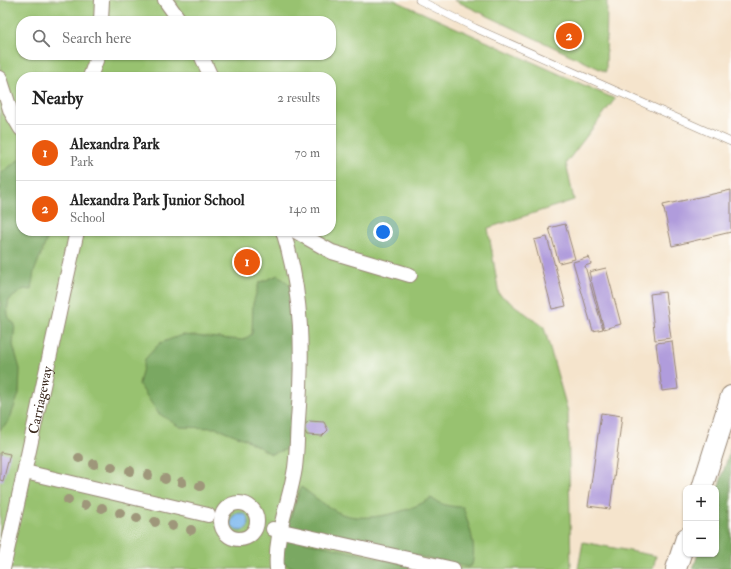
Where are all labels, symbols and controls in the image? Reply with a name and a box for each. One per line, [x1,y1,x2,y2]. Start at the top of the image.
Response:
search box [16,16,336,60]
pin: 2 [556,21,582,51]
icon: search [30,27,52,49]
text: Search here [62,29,131,48]
text: Nearby [32,88,83,109]
text: 2 results [277,90,320,106]
text: Alexandra Park [70,135,160,154]
text: 1 [43,145,47,161]
text: 70 m [295,145,320,161]
text: Park [70,154,94,170]
text: Alexandra Park Junior School [70,191,244,210]
text: 2 [42,201,48,217]
text: 140 m [289,201,320,217]
text: School [70,210,105,226]
your location [373,222,393,242]
pin: 1 [234,247,260,277]
street label: Carriageway [25,364,57,436]
map controls [683,485,719,557]
button: + [683,485,719,521]
button: − [683,521,719,557]

